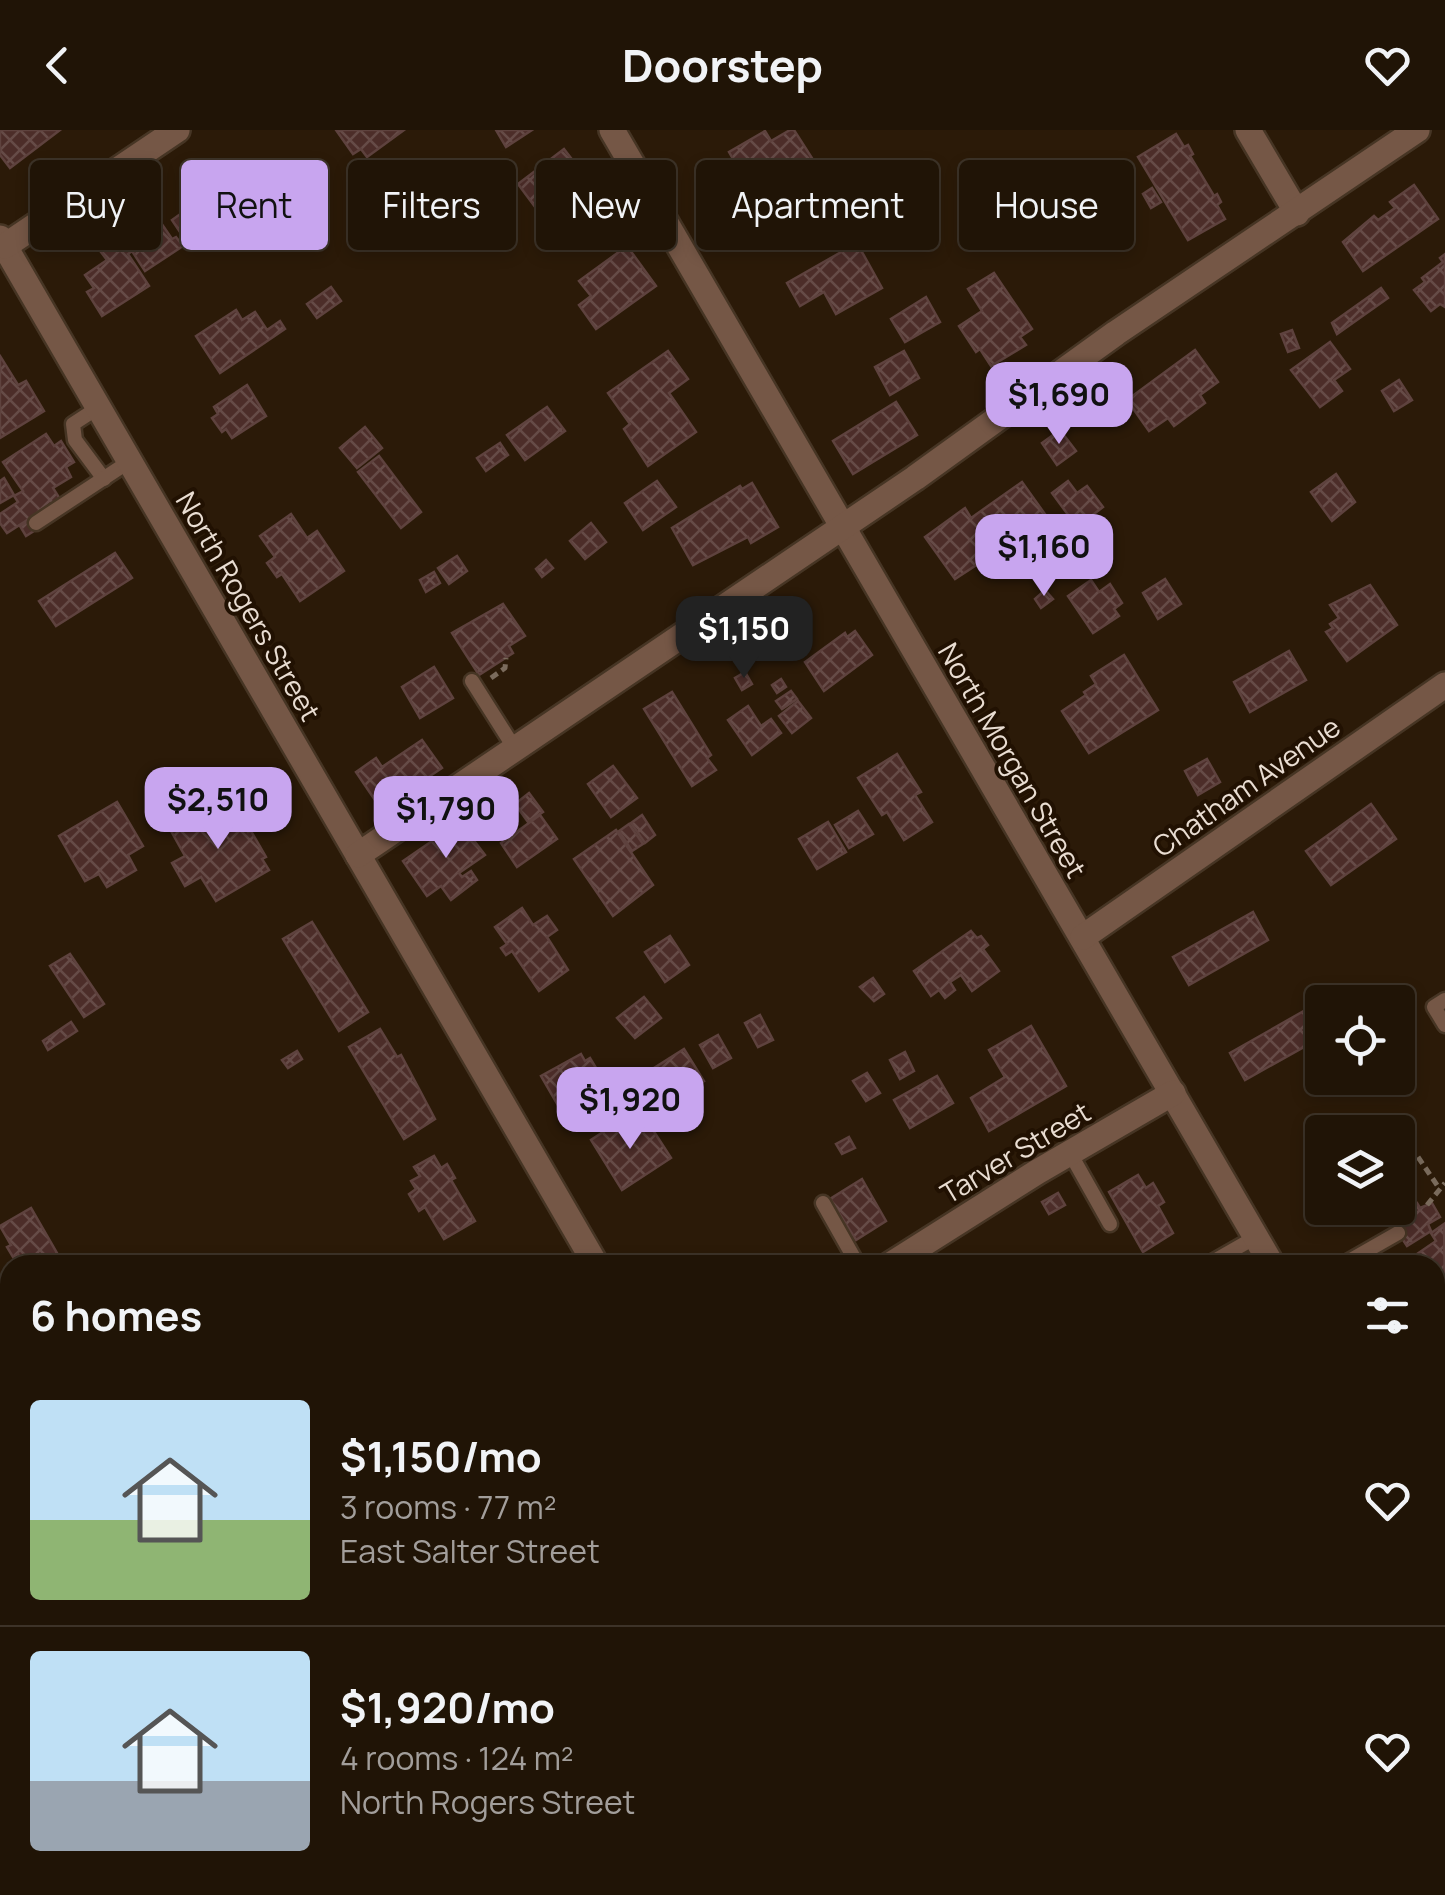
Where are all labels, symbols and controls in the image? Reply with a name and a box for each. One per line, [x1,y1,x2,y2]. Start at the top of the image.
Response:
text: Doorstep [622,34,823,96]
icon: back [30,38,85,93]
icon: heart [1360,38,1415,93]
chip: Buy [30,160,161,250]
chip: Rent [181,160,328,250]
chip: Filters [348,160,516,250]
chip: New [536,160,676,250]
chip: Apartment [696,160,939,250]
chip: House [959,160,1134,250]
pin: $1,690 [978,362,1140,447]
text: $1,690 [1008,372,1110,416]
street label: North Rogers Street [168,485,330,727]
pin: $1,160 [963,514,1125,599]
text: $1,160 [997,524,1091,568]
pin: $1,150 [663,596,825,681]
text: $1,150 [698,606,790,650]
street label: North Morgan Street [930,636,1096,884]
street label: Chatham Avenue [1145,707,1347,865]
pin: $2,510 [137,767,299,852]
pin: $1,790 [365,776,527,861]
text: $2,510 [167,777,269,821]
text: $1,790 [396,786,496,830]
map controls [1305,985,1415,1225]
button: locate [1305,985,1415,1095]
pin: $1,920 [549,1067,711,1152]
text: $1,920 [579,1077,681,1121]
street label: Tarver Street [933,1092,1097,1212]
button: layers [1305,1115,1415,1225]
text: 6 homes [30,1286,202,1344]
icon: filters [1360,1288,1415,1343]
text: $1,150/mo [340,1427,542,1485]
icon: home [110,1440,230,1560]
icon: heart [1360,1473,1415,1528]
text: 3 rooms · 77 m² [340,1485,556,1529]
text: East Salter Street [340,1529,600,1573]
text: $1,920/mo [340,1678,555,1736]
icon: home [110,1691,230,1811]
icon: heart [1360,1724,1415,1779]
text: 4 rooms · 124 m² [340,1736,574,1780]
text: North Rogers Street [340,1780,635,1824]

